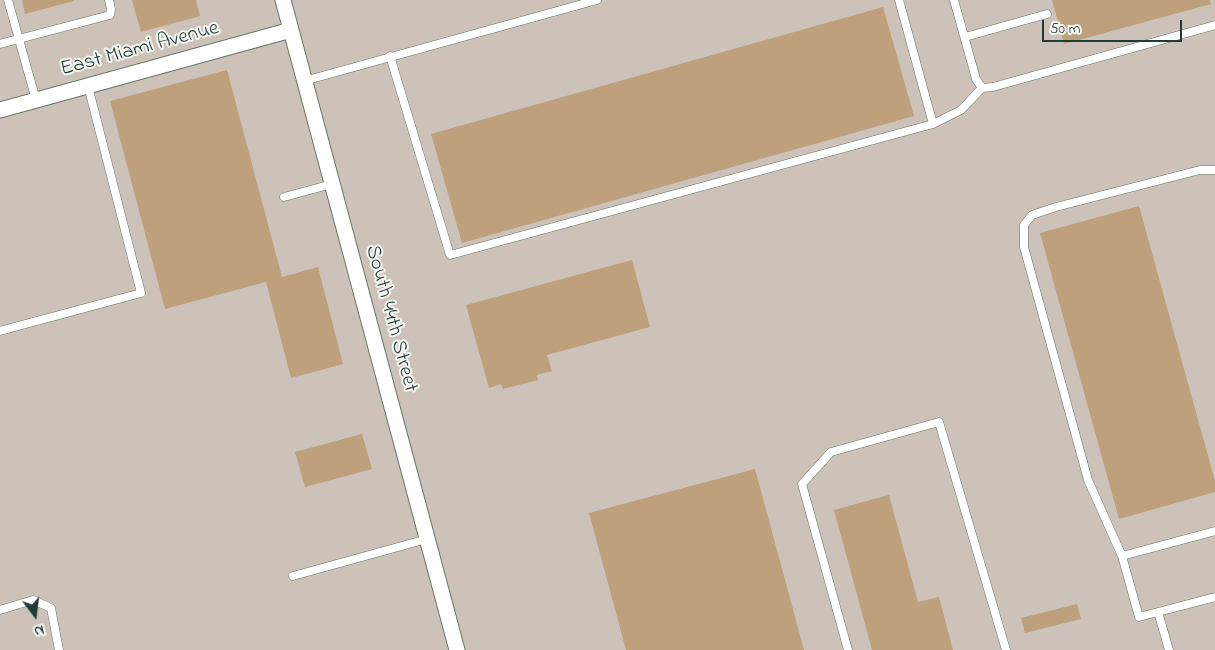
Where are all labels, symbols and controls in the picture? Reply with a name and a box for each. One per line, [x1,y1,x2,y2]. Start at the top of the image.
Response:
scale bar [1045,10,1185,42]
street label: East Miami Avenue [58,17,222,83]
text: 50 m [1050,18,1080,40]
street label: South 44th Street [358,243,422,395]
north arrow [10,590,60,640]
text: N [32,619,46,641]

